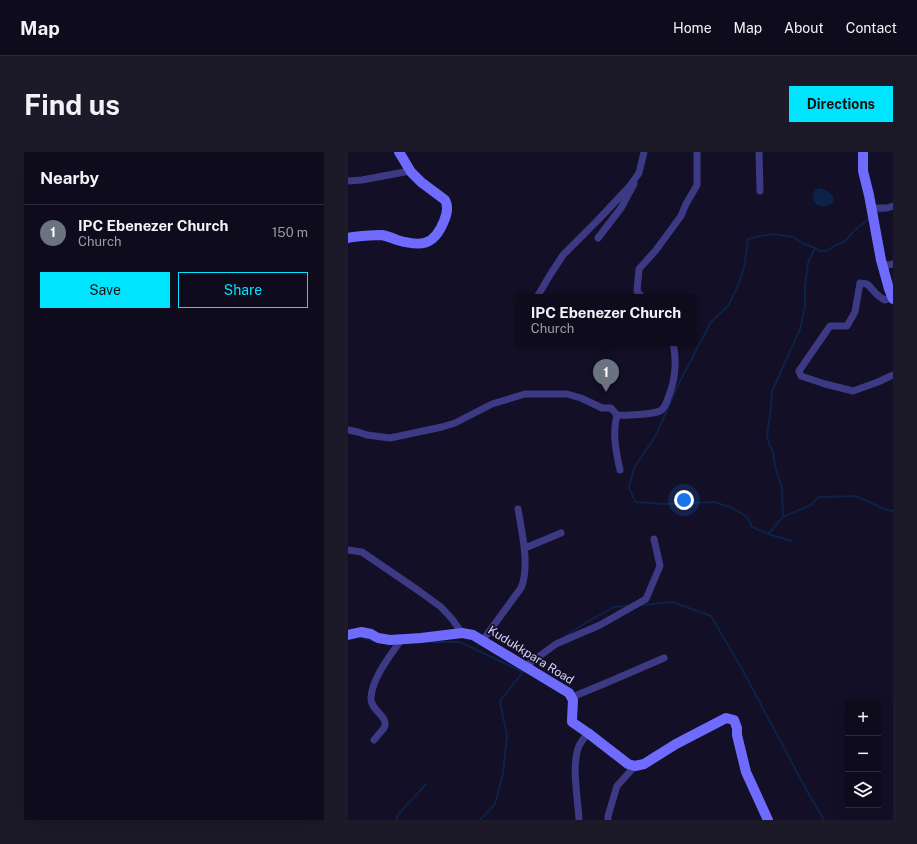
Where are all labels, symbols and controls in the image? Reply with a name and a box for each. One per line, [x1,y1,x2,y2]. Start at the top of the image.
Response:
text: Map [20,17,60,39]
text: Home [673,20,712,36]
text: Map [734,20,762,36]
text: About [784,20,824,36]
text: Contact [846,20,897,36]
button: Directions [789,86,893,122]
text: Find us [24,88,120,121]
text: Nearby [40,168,99,188]
text: IPC Ebenezer Church [78,217,229,234]
text: 1 [50,225,56,240]
text: 150 m [272,225,308,240]
text: Church [78,234,122,249]
button: Save [40,272,170,308]
button: Share [178,272,308,308]
popup [516,294,696,346]
text: IPC Ebenezer Church [531,304,681,321]
text: Church [531,321,574,336]
pin: 1 [593,359,619,392]
your location [674,490,694,510]
street label: Kudukkpara Road [485,623,577,687]
map controls [845,700,881,808]
button: + [845,700,881,736]
button: − [845,736,881,772]
button: layers [845,772,881,808]

